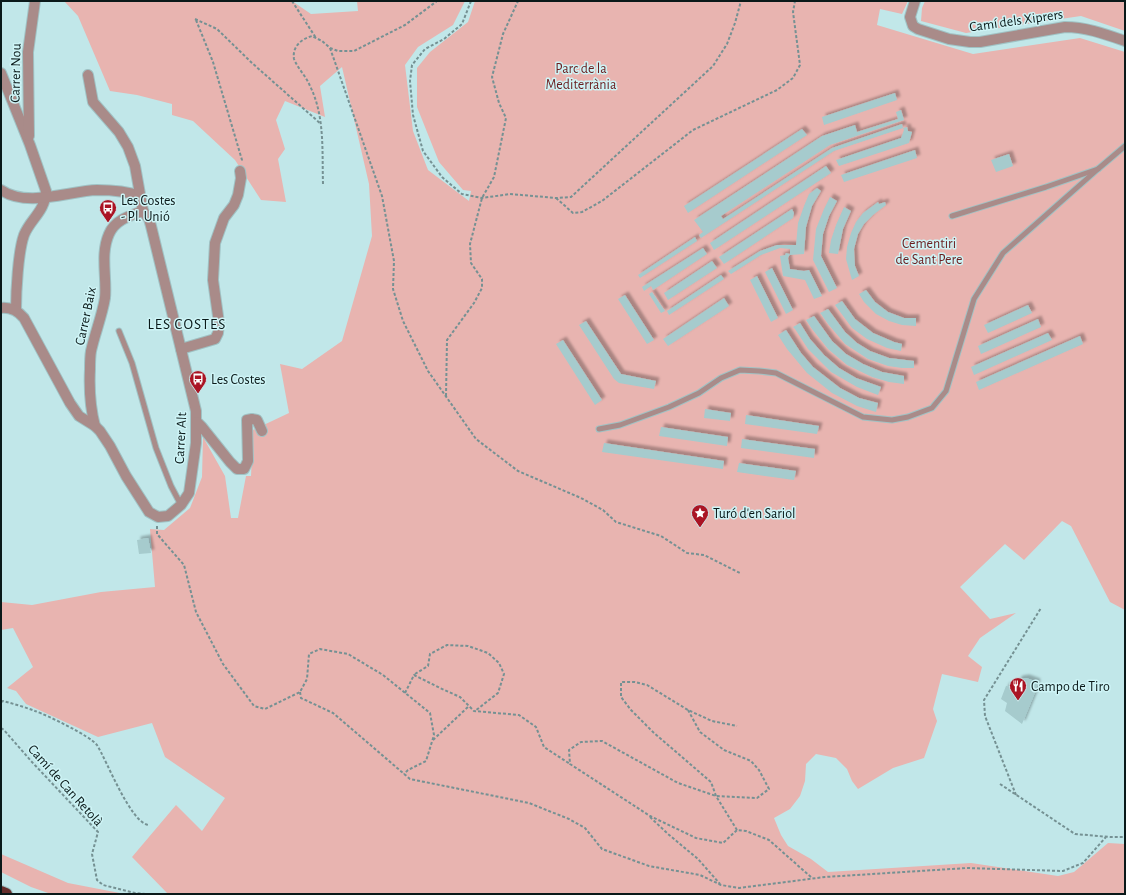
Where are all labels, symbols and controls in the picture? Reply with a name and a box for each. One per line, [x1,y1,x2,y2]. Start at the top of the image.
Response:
street label: Camí dels Xiprers [968,7,1064,34]
street label: Carrer Nou [8,43,24,103]
park label: Parc de la Mediterrània [546,62,617,92]
place label: Les Costes - Pl. Unió [121,194,176,224]
bus stop icon: Les Costes - Pl. Unió [98,198,118,223]
park label: Cementiri de Sant Pere [896,237,962,267]
street label: Carrer Baix [73,286,99,347]
district label: LES COSTES [148,317,226,332]
bus stop icon: Les Costes [188,369,208,394]
place label: Les Costes [211,373,266,387]
street label: Carrer Alt [173,411,189,464]
place icon: Turó d'en Sariol [690,503,710,528]
place label: Turó d'en Sariol [713,507,795,521]
restaurant icon: Campo de Tiro [1008,676,1028,701]
place label: Campo de Tiro [1031,680,1110,694]
street label: Camí de Can Retolà [25,742,106,830]

